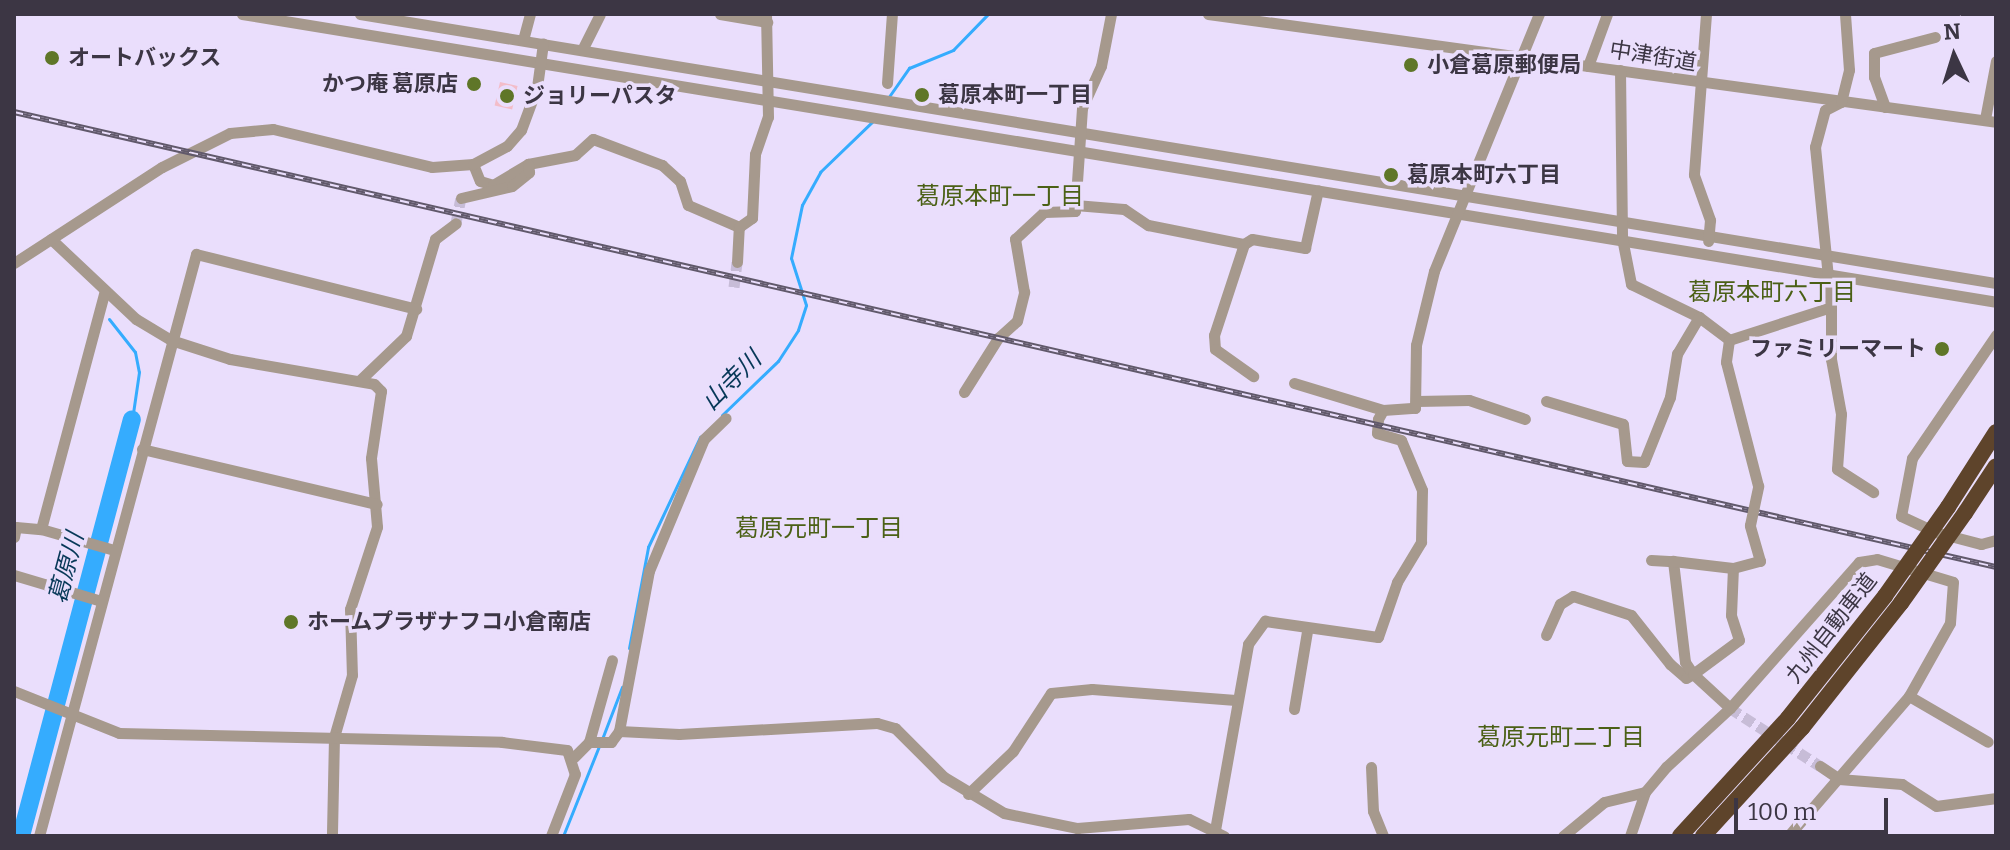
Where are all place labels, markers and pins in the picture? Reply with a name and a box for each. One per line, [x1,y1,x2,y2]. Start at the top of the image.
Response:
place label: オートバックス [68,45,222,71]
marker: オートバックス [43,49,61,67]
place label: 小倉葛原郵便局 [1427,52,1581,78]
marker: 小倉葛原郵便局 [1402,56,1420,74]
place label: かつ庵 葛原店 [322,71,458,97]
marker: かつ庵 葛原店 [465,75,483,93]
place label: 葛原本町一丁目 [938,82,1092,108]
place label: ジョリーパスタ [523,83,677,109]
marker: 葛原本町一丁目 [913,86,931,104]
marker: ジョリーパスタ [498,87,516,105]
place label: 葛原本町六丁目 [1407,162,1561,188]
marker: 葛原本町六丁目 [1382,166,1400,184]
place label: ファミリーマート [1750,336,1926,362]
marker: ファミリーマート [1933,340,1951,358]
place label: ホームプラザナフコ小倉南店 [307,609,593,635]
marker: ホームプラザナフコ小倉南店 [282,613,300,631]

